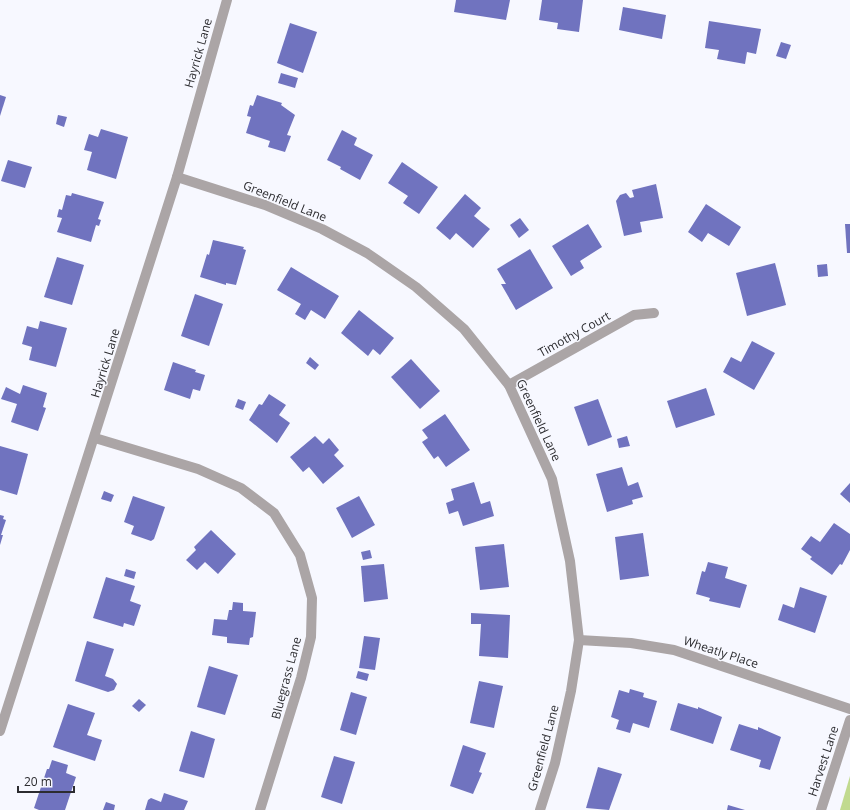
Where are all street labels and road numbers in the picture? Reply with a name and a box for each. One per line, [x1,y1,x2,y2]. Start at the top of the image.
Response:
street label: Hayrick Lane [180,16,216,90]
street label: Greenfield Lane [241,176,330,226]
street label: Timothy Court [535,307,613,361]
street label: Hayrick Lane [86,326,124,400]
street label: Greenfield Lane [513,376,566,464]
street label: Wheatly Place [681,632,761,672]
street label: Bluegrass Lane [267,635,305,721]
street label: Greenfield Lane [523,703,563,793]
street label: Harvest Lane [804,723,842,798]

